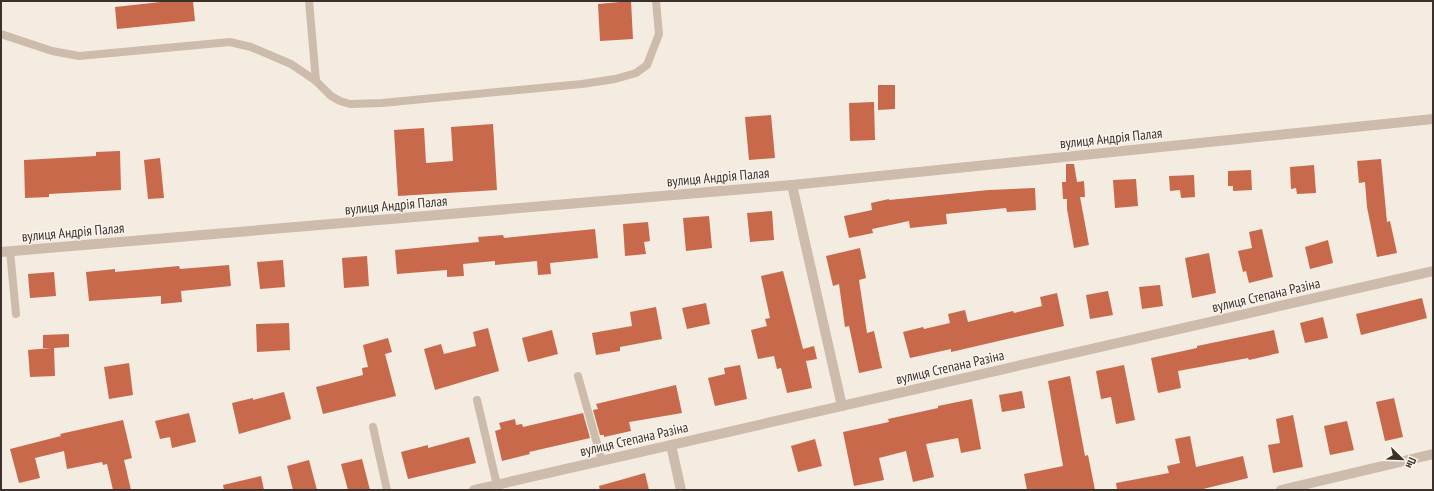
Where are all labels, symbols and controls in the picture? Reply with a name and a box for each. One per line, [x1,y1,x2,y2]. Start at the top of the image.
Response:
street label: вулиця Андрія Палая [1059,124,1163,152]
street label: вулиця Андрія Палая [666,164,770,190]
street label: вулиця Андрія Палая [344,192,448,218]
street label: вулиця Андрія Палая [21,219,125,245]
street label: вулиця Степана Разіна [1210,274,1322,316]
street label: вулиця Степана Разіна [894,346,1006,388]
street label: вулиця Степана Разіна [578,418,690,460]
north arrow [1382,439,1422,479]
text: Пн [1403,455,1420,471]

